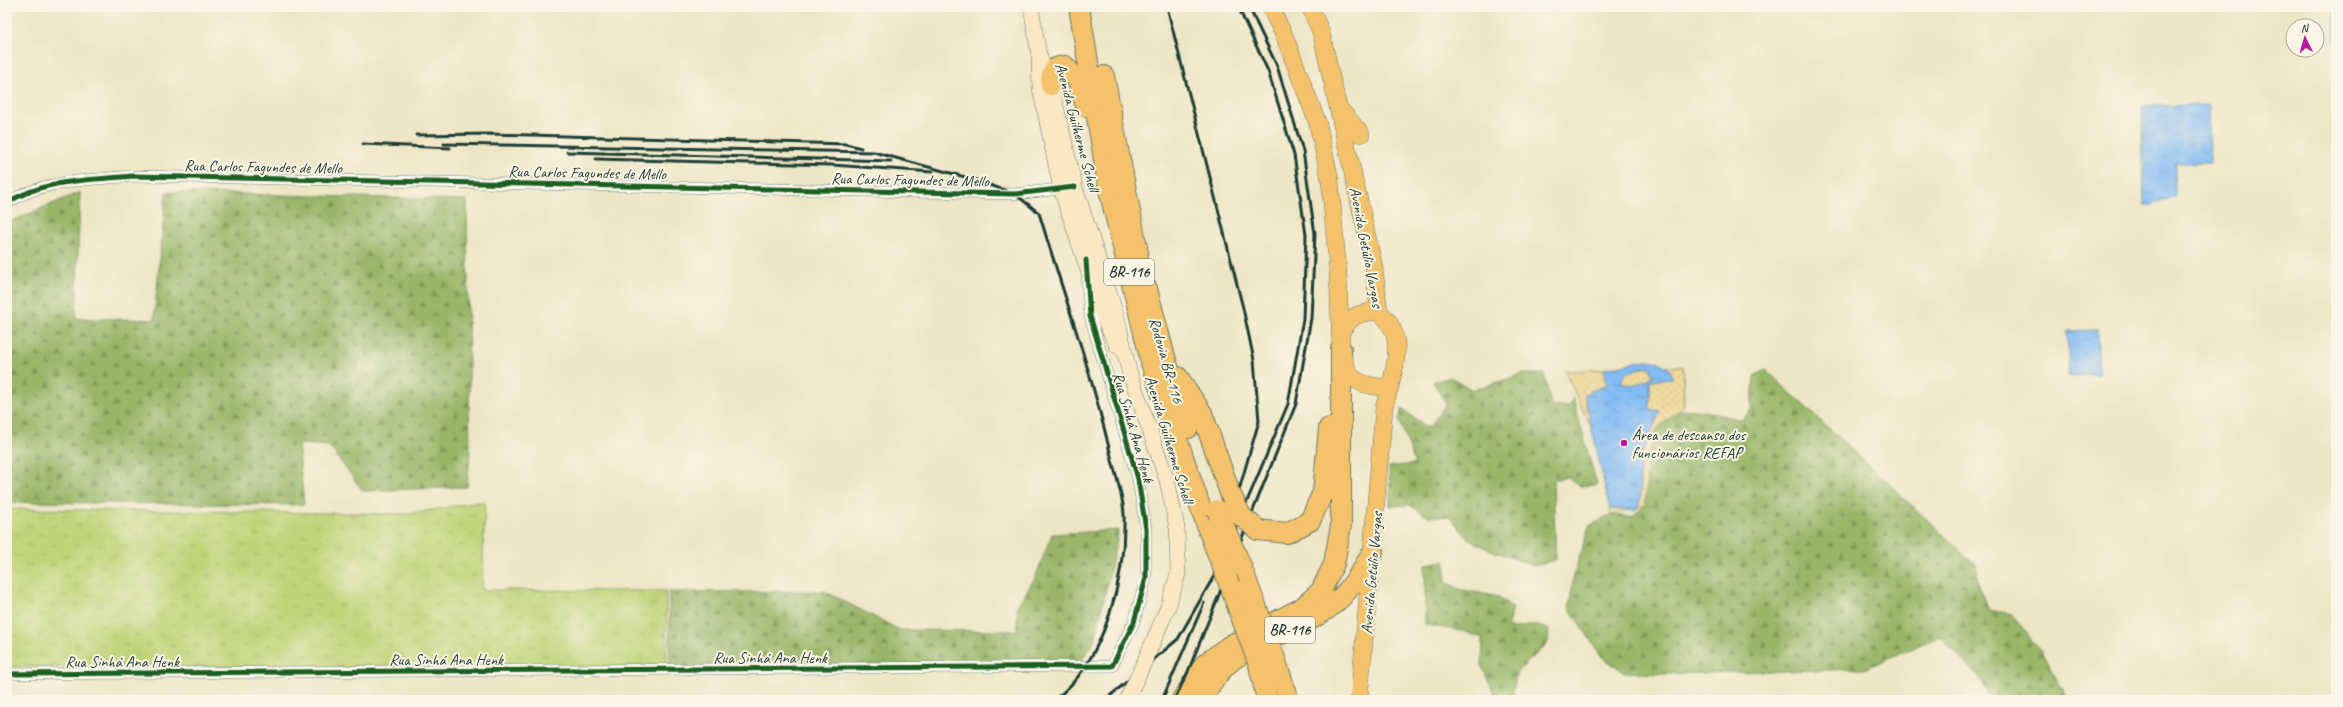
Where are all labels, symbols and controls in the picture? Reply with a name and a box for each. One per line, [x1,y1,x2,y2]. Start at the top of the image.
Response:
north arrow [2285,18,2325,58]
text: N [2300,21,2310,35]
street label: Avenida Guilherme Schell [1050,61,1105,197]
street label: Rua Carlos Fagundes de Mello [184,156,343,178]
street label: Rua Carlos Fagundes de Mello [508,162,667,184]
street label: Rua Carlos Fagundes de Mello [831,169,990,191]
street label: Avenida Getúlio Vargas [1345,185,1388,311]
road number: BR-116 [1104,259,1154,285]
street label: Rodovia BR-116 [1144,315,1188,406]
street label: Rua Sinhá Ana Henk [1108,370,1159,486]
street label: Avenida Guilherme Schell [1140,373,1199,509]
place label: Área de descanso dos funcionários REFAP [1632,425,1747,463]
marker: Área de descanso dos funcionários REFAP [1619,438,1629,448]
street label: Avenida Getúlio Vargas [1357,510,1387,635]
road number: BR-116 [1265,617,1315,643]
street label: Rua Sinhá Ana Henk [713,648,828,668]
street label: Rua Sinhá Ana Henk [389,650,504,670]
street label: Rua Sinhá Ana Henk [65,652,180,672]

